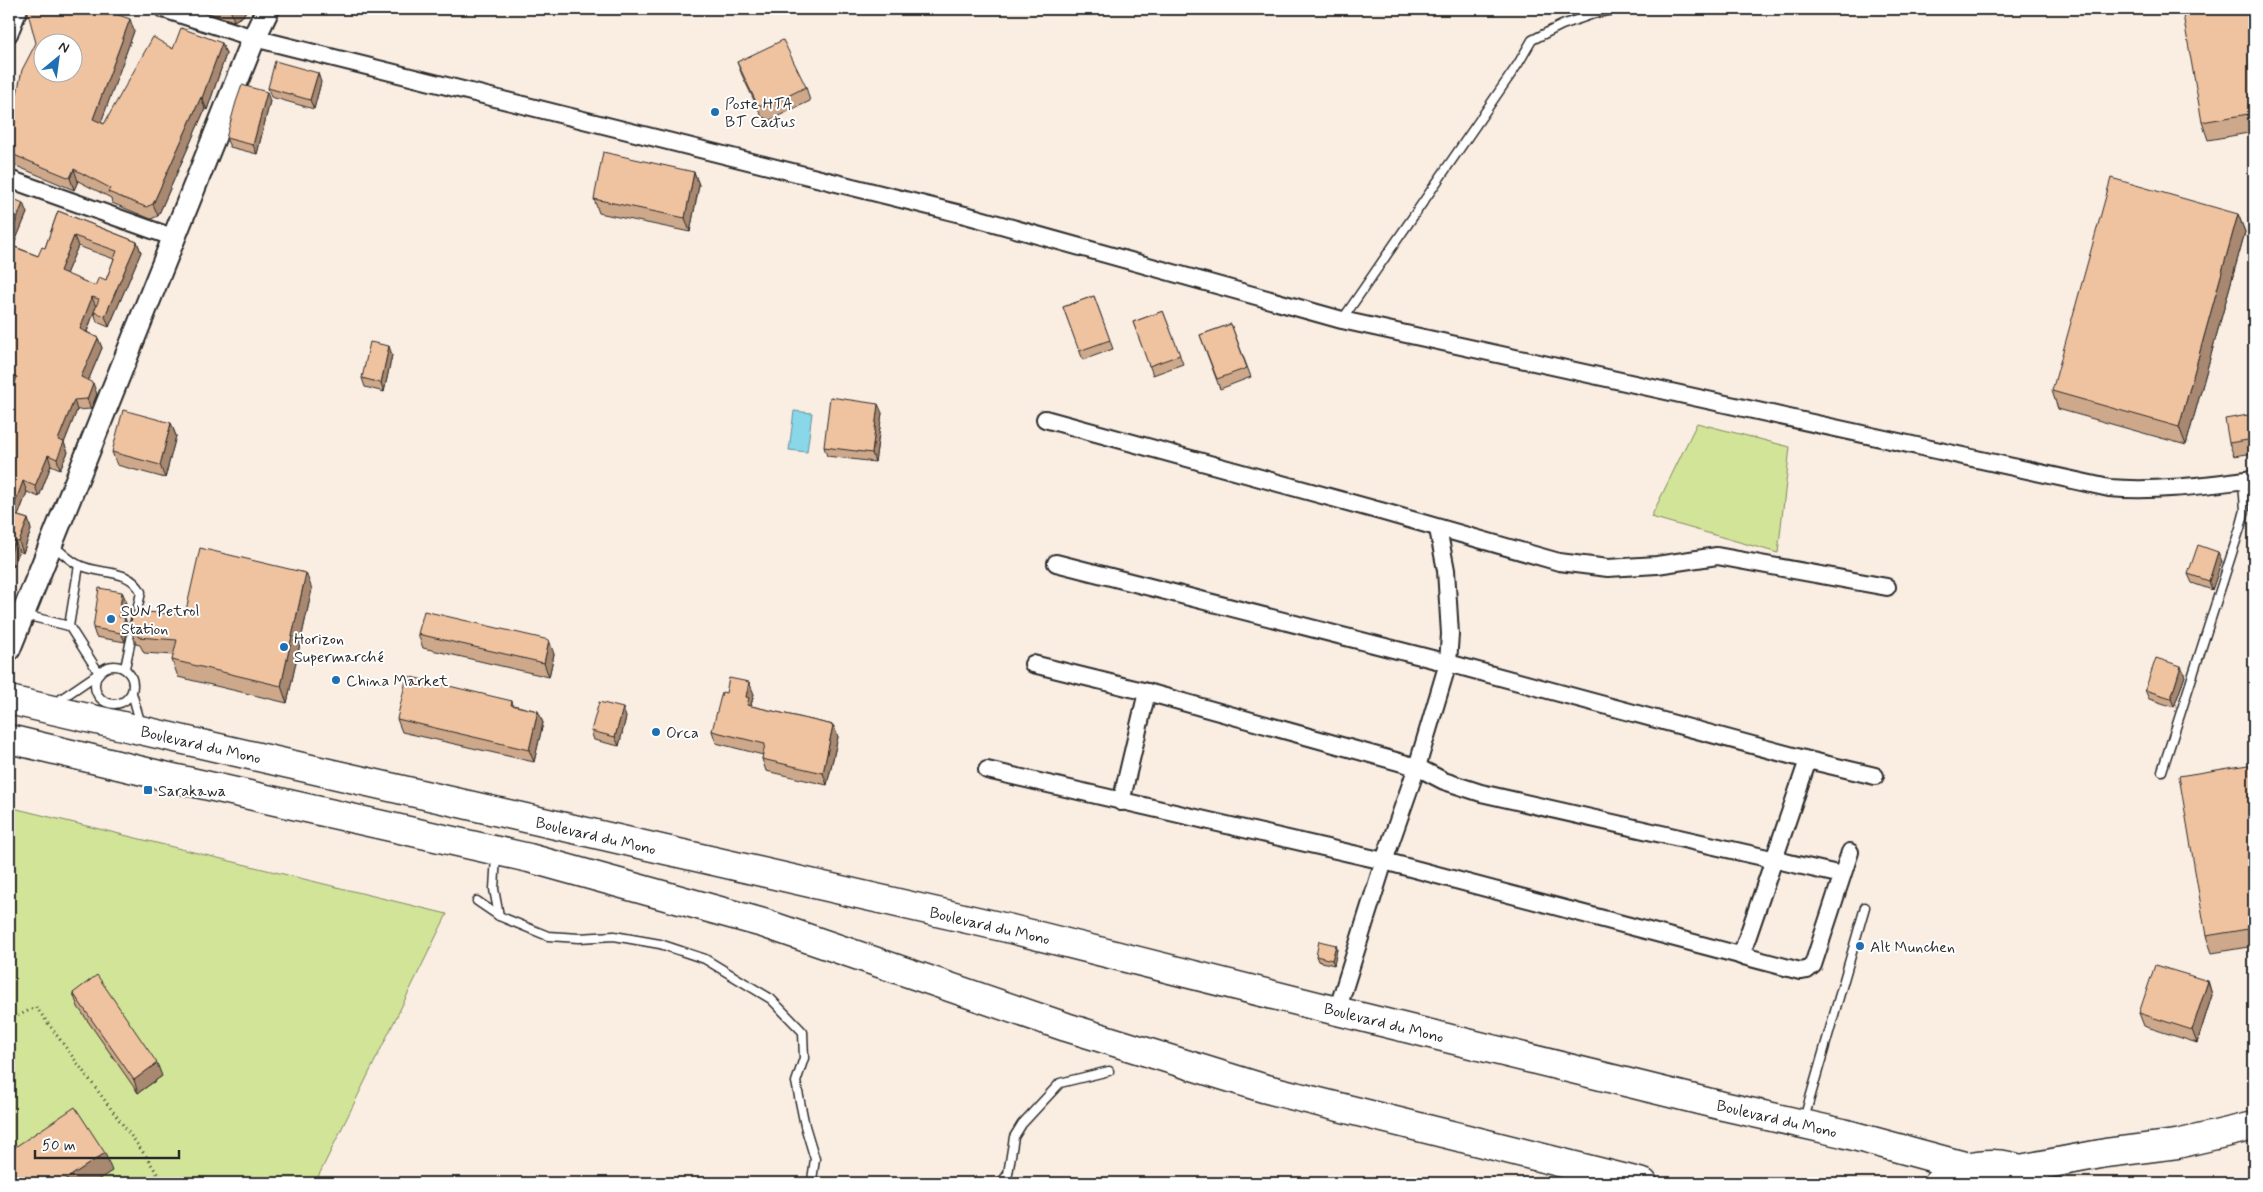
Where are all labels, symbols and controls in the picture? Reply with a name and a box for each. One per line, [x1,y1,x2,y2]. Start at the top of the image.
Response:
north arrow [32,32,82,82]
text: N [55,37,72,58]
place label: Poste HTA BT Cactus [725,94,795,133]
marker: Poste HTA BT Cactus [709,106,721,118]
place label: SUN Petrol Station [121,601,199,640]
marker: SUN Petrol Station [105,613,117,625]
place label: Horizon Supermarché [294,629,384,668]
marker: Horizon Supermarché [278,641,290,653]
place label: China Market [346,671,449,692]
marker: China Market [330,674,342,686]
street label: Boulevard du Mono [138,721,263,770]
place label: Orca [666,723,699,744]
marker: Orca [650,726,662,738]
place label: Sarakawa [158,781,226,802]
marker: Sarakawa [142,784,154,796]
street label: Boulevard du Mono [533,812,658,861]
street label: Boulevard du Mono [927,902,1052,951]
place label: Alt Munchen [1870,937,1955,958]
marker: Alt Munchen [1854,940,1866,952]
street label: Boulevard du Mono [1321,998,1446,1049]
street label: Boulevard du Mono [1714,1095,1839,1144]
scale bar [35,1127,179,1159]
text: 50 m [42,1136,76,1156]

